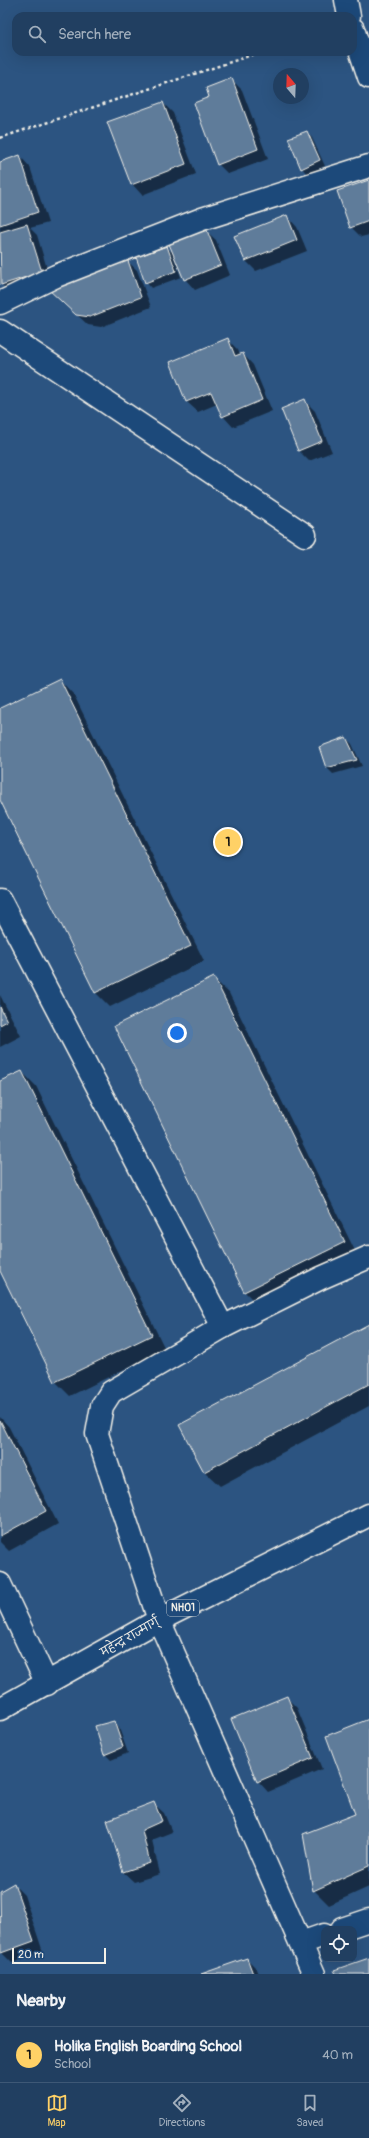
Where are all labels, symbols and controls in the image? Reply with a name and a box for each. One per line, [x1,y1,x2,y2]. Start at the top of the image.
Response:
search box [12,12,357,56]
icon: search [26,23,48,45]
text: Search here [58,25,131,44]
north arrow [273,68,309,104]
pin: 1 [215,827,241,857]
your location [167,1023,187,1043]
road number: NH01 [167,1600,199,1616]
street label: महेन्द्र राज्मार्ग् [95,1610,164,1661]
map controls [321,1926,357,1962]
button: locate [321,1926,357,1962]
scale bar [12,1946,106,1965]
text: 20 m [18,1948,44,1961]
text: Nearby [16,1990,65,2011]
text: Holika English Boarding School [54,2037,242,2056]
text: 1 [26,2047,32,2063]
text: 40 m [322,2047,353,2063]
text: School [54,2056,91,2072]
tab: Map [46,2092,68,2129]
tab: Directions [159,2092,205,2129]
tab: Saved [296,2092,323,2129]

